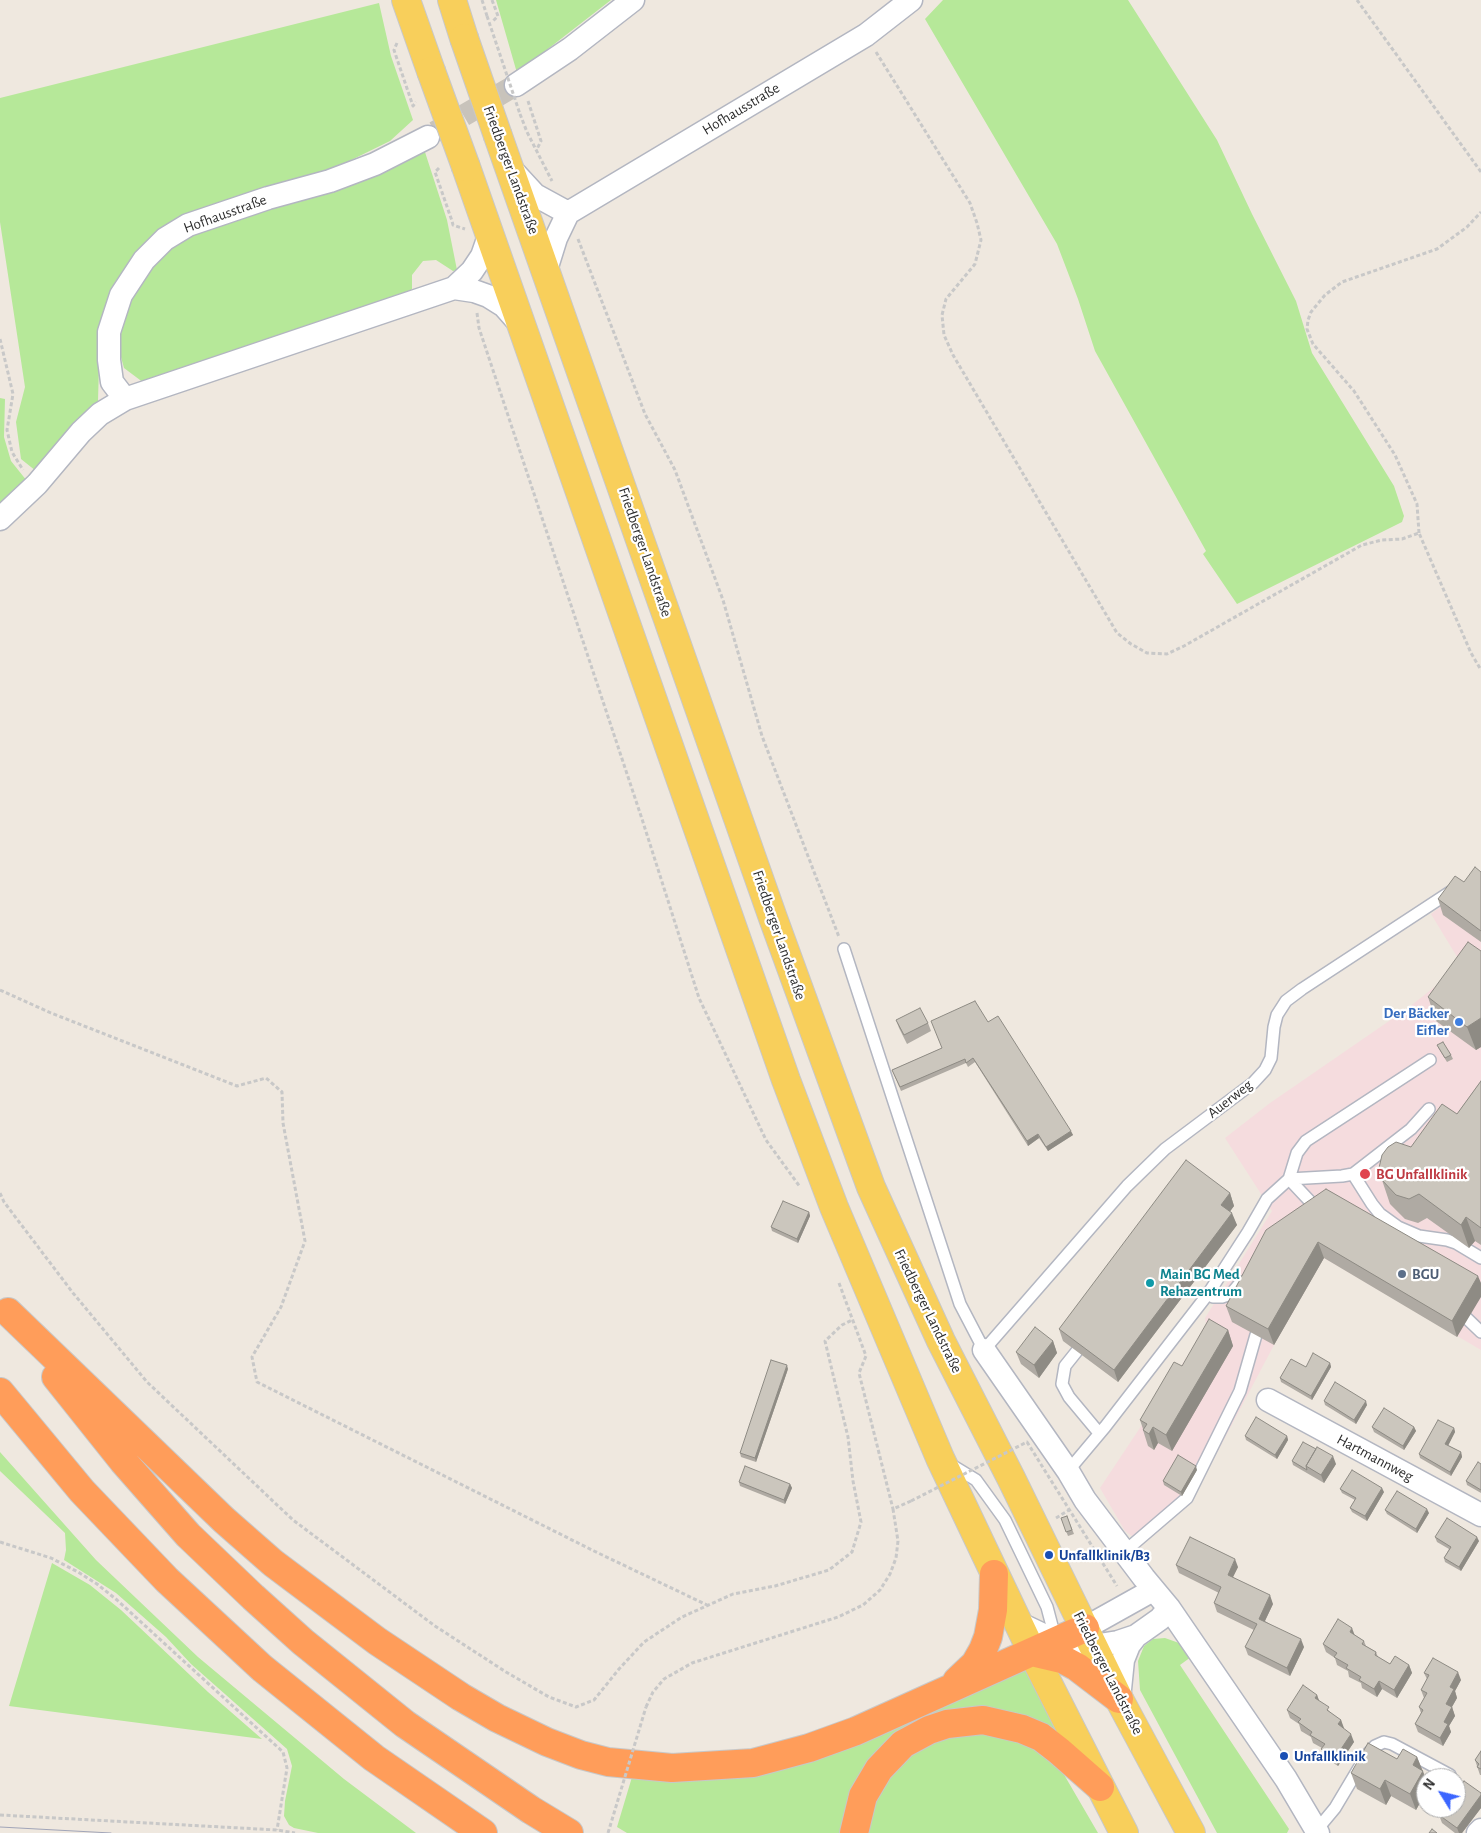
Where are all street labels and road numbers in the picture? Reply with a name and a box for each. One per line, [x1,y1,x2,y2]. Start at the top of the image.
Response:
street label: Hofhausstraße [699,79,783,139]
street label: Friedberger Landstraße [479,103,543,237]
street label: Hofhausstraße [181,191,269,237]
street label: Friedberger Landstraße [614,485,676,619]
street label: Friedberger Landstraße [748,868,810,1002]
street label: Auerweg [1204,1076,1256,1122]
street label: Friedberger Landstraße [890,1246,966,1376]
street label: Hartmannweg [1334,1430,1416,1486]
street label: Friedberger Landstraße [1069,1608,1147,1738]

